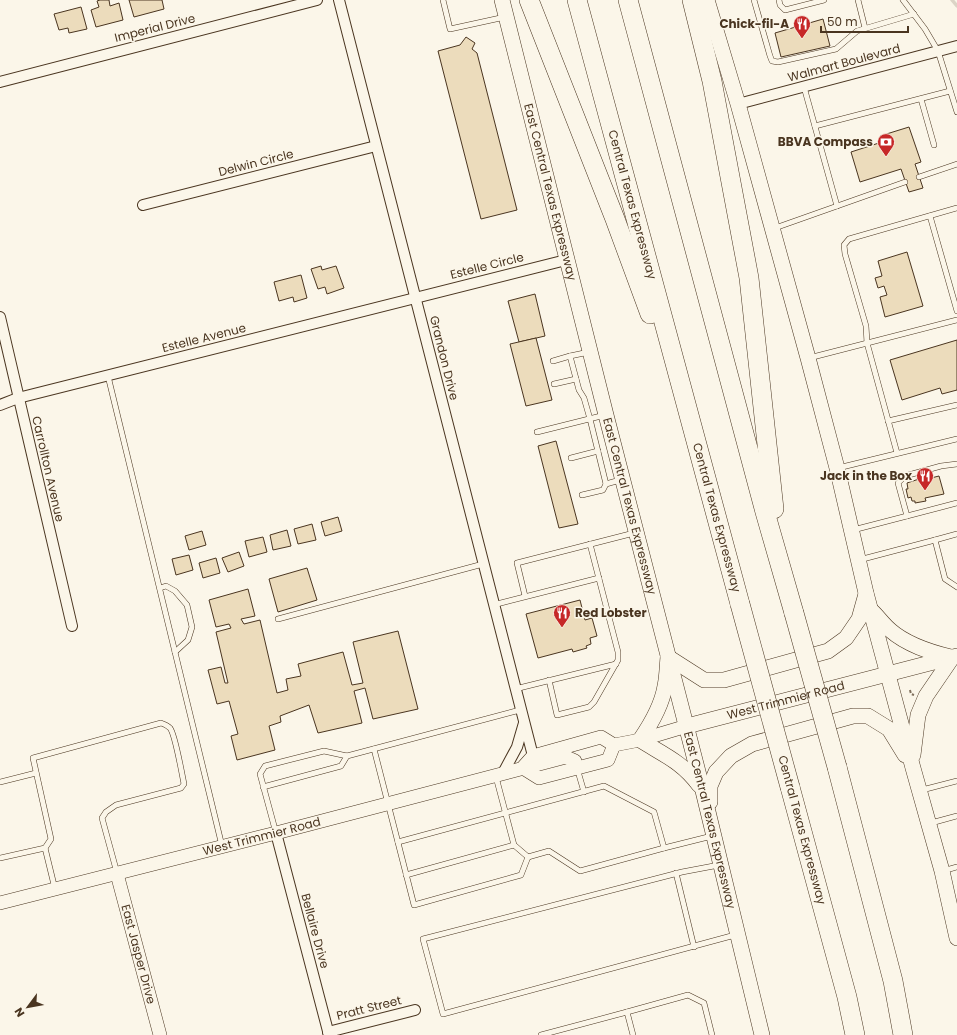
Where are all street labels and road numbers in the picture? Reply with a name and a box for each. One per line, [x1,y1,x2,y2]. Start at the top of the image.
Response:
street label: Imperial Drive [113,9,197,46]
street label: Walmart Boulevard [786,39,902,86]
street label: East Central Texas Expressway [520,101,581,283]
street label: Central Texas Expressway [604,128,661,281]
street label: Delwin Circle [217,145,295,180]
street label: Estelle Circle [448,248,525,283]
street label: Grandon Drive [426,314,463,402]
street label: Estelle Avenue [160,319,248,356]
street label: Carrollton Avenue [28,414,69,523]
street label: East Central Texas Expressway [599,416,661,597]
street label: Central Texas Expressway [689,441,745,594]
street label: West Trimmier Road [725,676,846,723]
street label: East Central Texas Expressway [680,729,740,911]
street label: Central Texas Expressway [774,753,831,907]
street label: West Trimmier Road [201,813,322,859]
street label: Bellaire Drive [297,891,334,970]
street label: East Jasper Drive [117,902,160,1006]
street label: Pratt Street [334,991,403,1024]

